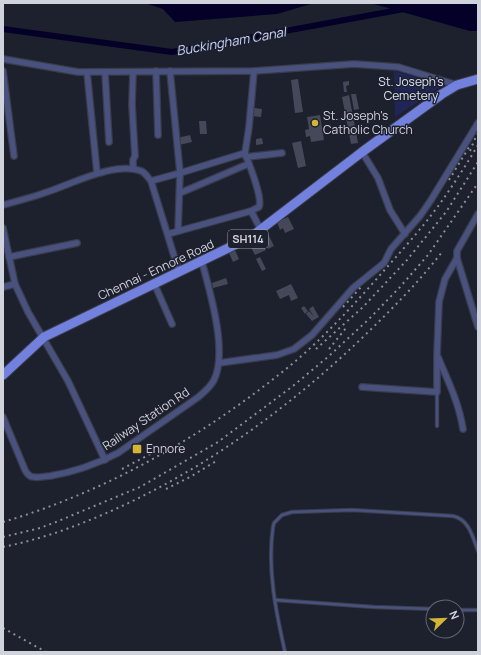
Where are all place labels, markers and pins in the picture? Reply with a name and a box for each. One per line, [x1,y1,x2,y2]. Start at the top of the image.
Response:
place label: St. Joseph's Catholic Church [323,107,413,138]
marker: St. Joseph's Catholic Church [310,118,320,128]
place label: Ennore [146,440,185,457]
marker: Ennore [131,443,143,455]

